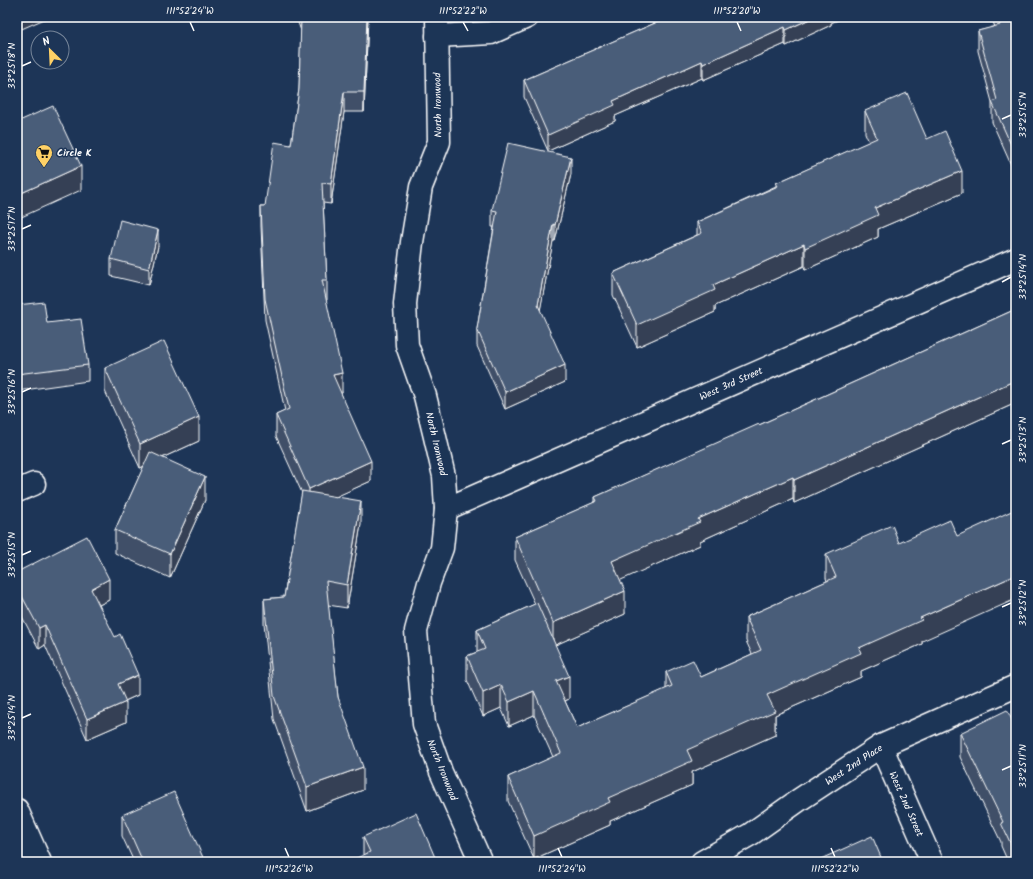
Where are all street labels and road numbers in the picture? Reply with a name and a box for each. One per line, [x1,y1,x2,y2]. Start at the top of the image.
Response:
street label: North Ironwood [429,71,447,138]
street label: West 3rd Street [697,363,765,405]
street label: North Ironwood [421,411,451,478]
street label: North Ironwood [422,737,462,804]
street label: West 2nd Place [822,740,887,790]
street label: West 2nd Street [884,769,928,839]

